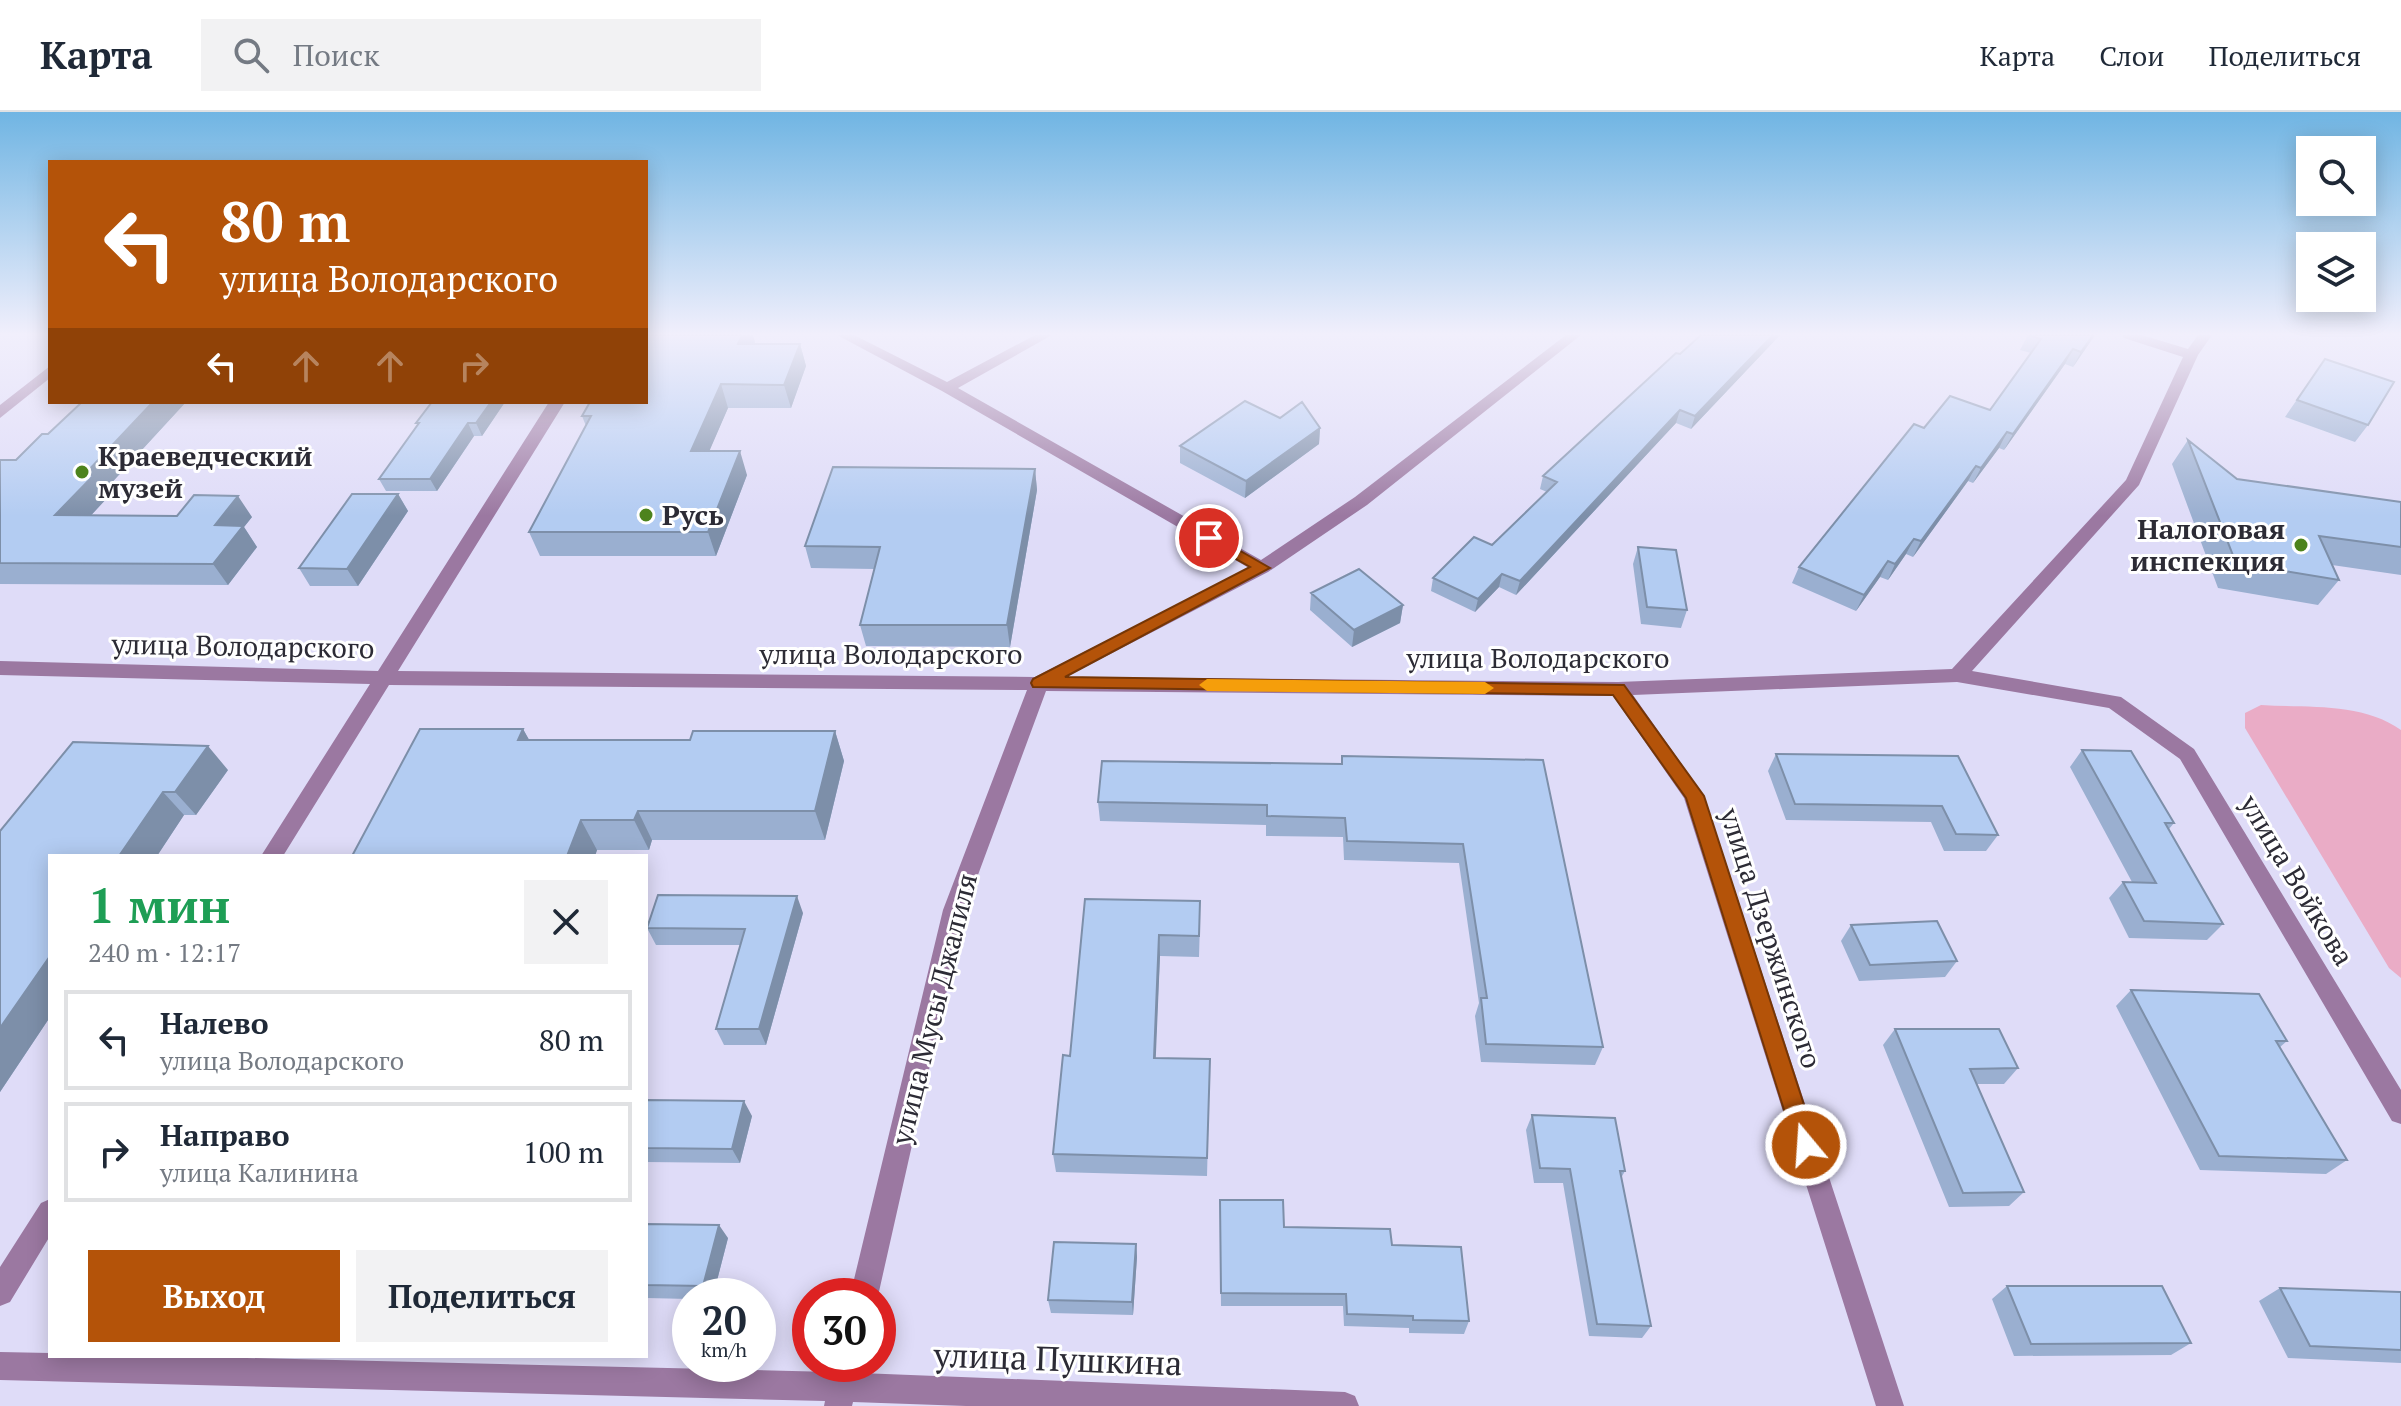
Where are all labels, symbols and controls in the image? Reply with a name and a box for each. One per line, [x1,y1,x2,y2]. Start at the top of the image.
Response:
search box [201,19,761,91]
text: Карта [40,30,153,80]
icon: search [229,33,273,77]
text: Поиск [293,35,379,75]
text: Карта [1980,37,2055,74]
text: Слои [2099,37,2164,74]
text: Поделиться [2208,37,2361,74]
map controls [2296,136,2376,312]
button: search [2296,136,2376,216]
text: 80 m [220,184,350,258]
icon: left [88,192,192,296]
button: layers [2296,232,2376,312]
text: улица Володарского [220,255,558,302]
icon: left [200,344,244,388]
icon: ahead [284,344,328,388]
icon: ahead [368,344,412,388]
icon: right [452,344,496,388]
place label: Краеведческий музей [98,437,313,506]
marker: Краеведческий музей [73,463,91,481]
place label: Русь [662,496,724,533]
pin [1175,504,1243,572]
marker: Русь [637,506,655,524]
place label: Налоговая инспекция [2130,510,2285,579]
icon: arrive [1187,516,1231,560]
marker: Налоговая инспекция [2292,536,2310,554]
street label: улица Володарского [110,625,375,666]
street label: улица Володарского [759,635,1022,672]
street label: улица Володарского [1406,639,1669,676]
street label: улица Войкова [2231,787,2363,972]
street label: улица Дзержинского [1712,802,1831,1073]
street label: улица Мусы Джалиля [882,869,985,1150]
text: 1 мин [88,873,230,937]
button: close [524,880,608,964]
text: 240 m · 12:17 [88,935,241,969]
text: Налево [160,1003,269,1043]
icon: left [92,1018,136,1062]
text: 80 m [539,1020,604,1060]
text: улица Володарского [160,1043,404,1077]
position arrow [1764,1103,1848,1187]
text: Направо [160,1115,290,1155]
icon: right [92,1130,136,1174]
text: 100 m [523,1132,604,1172]
text: улица Калинина [160,1155,359,1189]
button: Выход [88,1250,340,1342]
button: Поделиться [356,1250,608,1342]
speed limit sign: 30 [792,1278,896,1382]
text: 20 [701,1293,747,1346]
street label: улица Пушкина [932,1332,1183,1385]
text: km/h [701,1336,747,1363]

